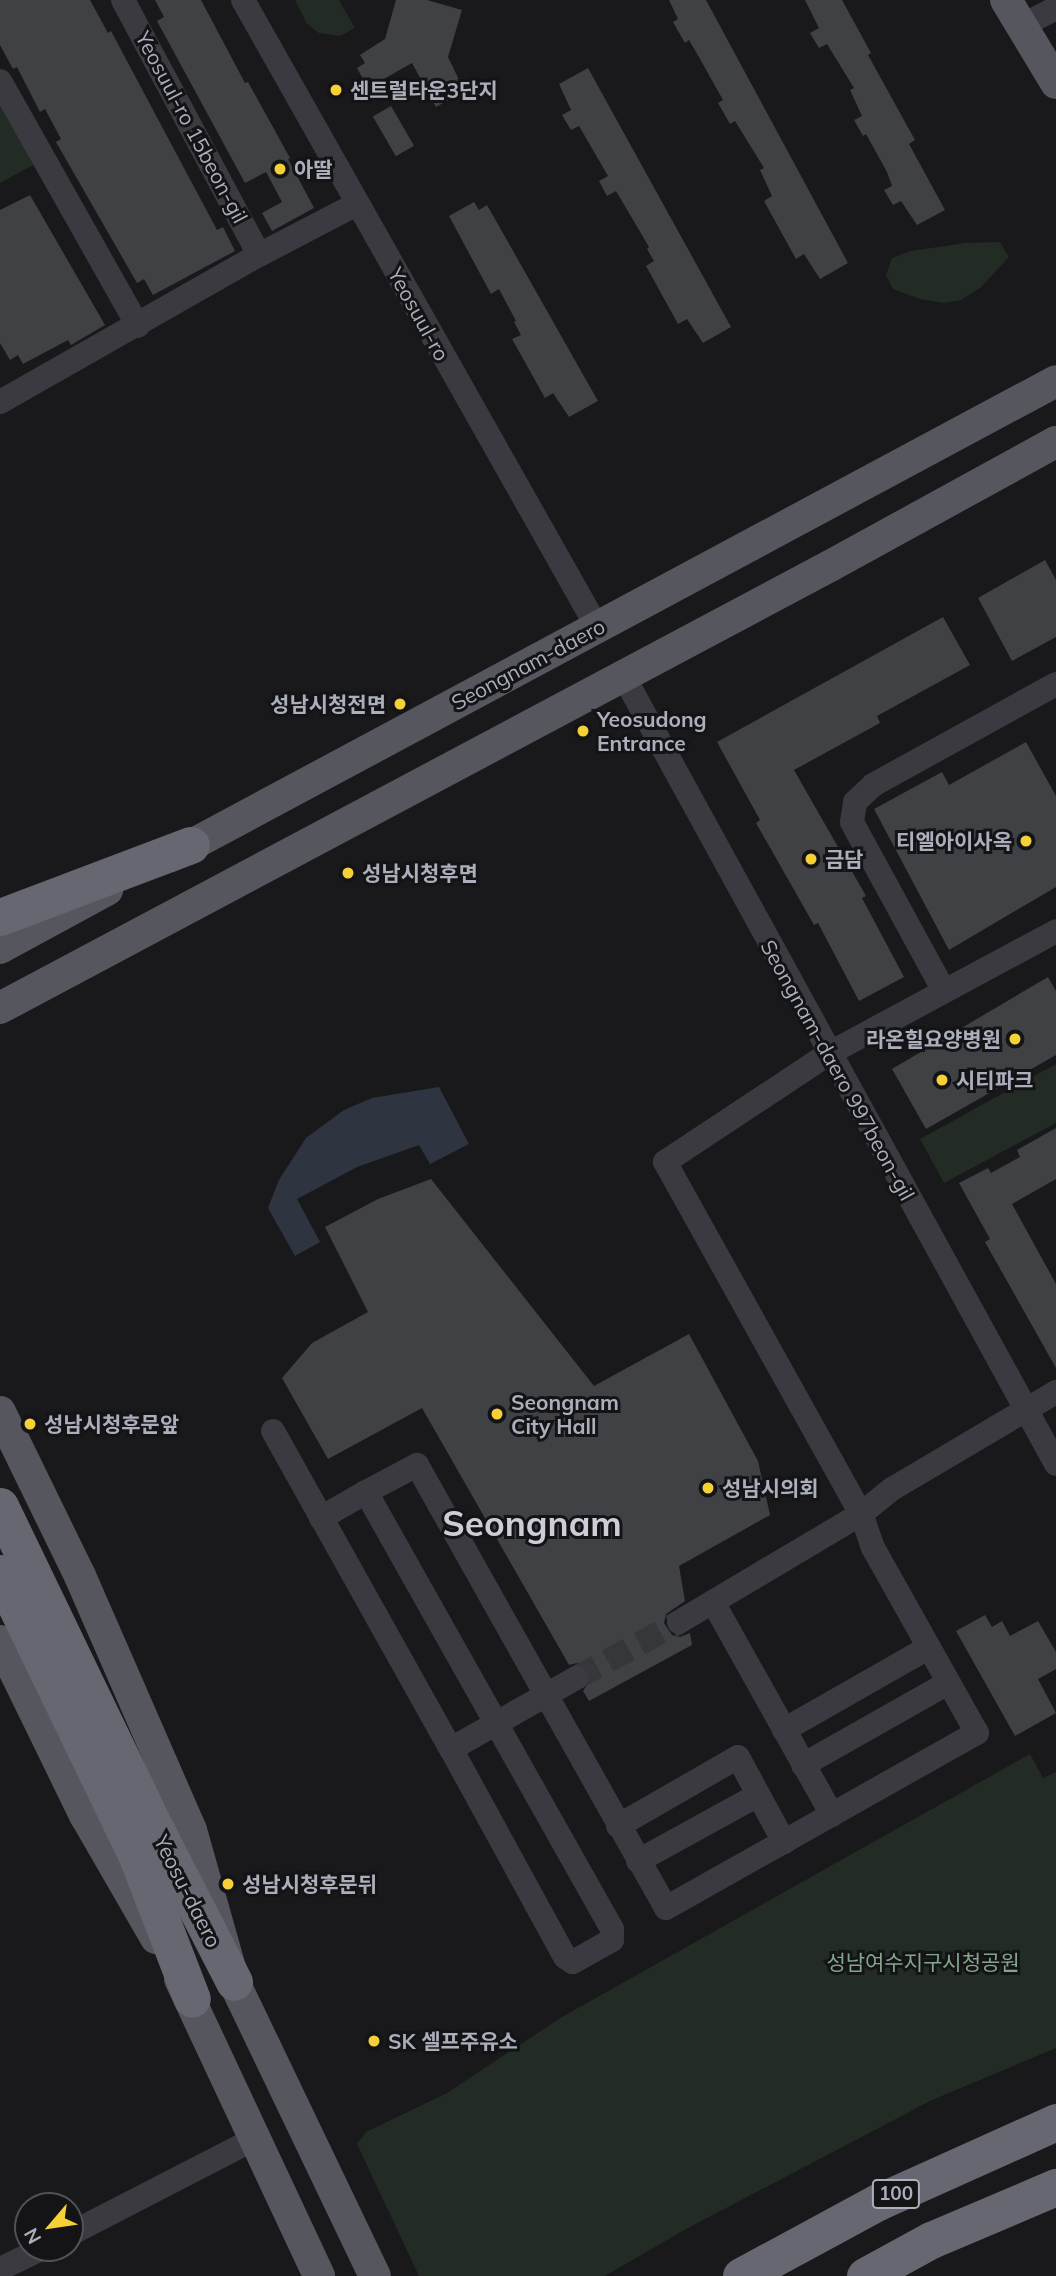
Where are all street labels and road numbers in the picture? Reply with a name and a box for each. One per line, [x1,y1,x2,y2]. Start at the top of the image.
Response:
street label: Yeosuul-ro 15beon-gil [131,27,253,227]
street label: Yeosuul-ro [383,263,455,365]
street label: Seongnam-daero [447,613,609,715]
street label: Seongnam-daero 997beon-gil [756,935,920,1205]
street label: Yeosu-daero [149,1831,227,1951]
road number: 100 [872,2178,920,2210]

